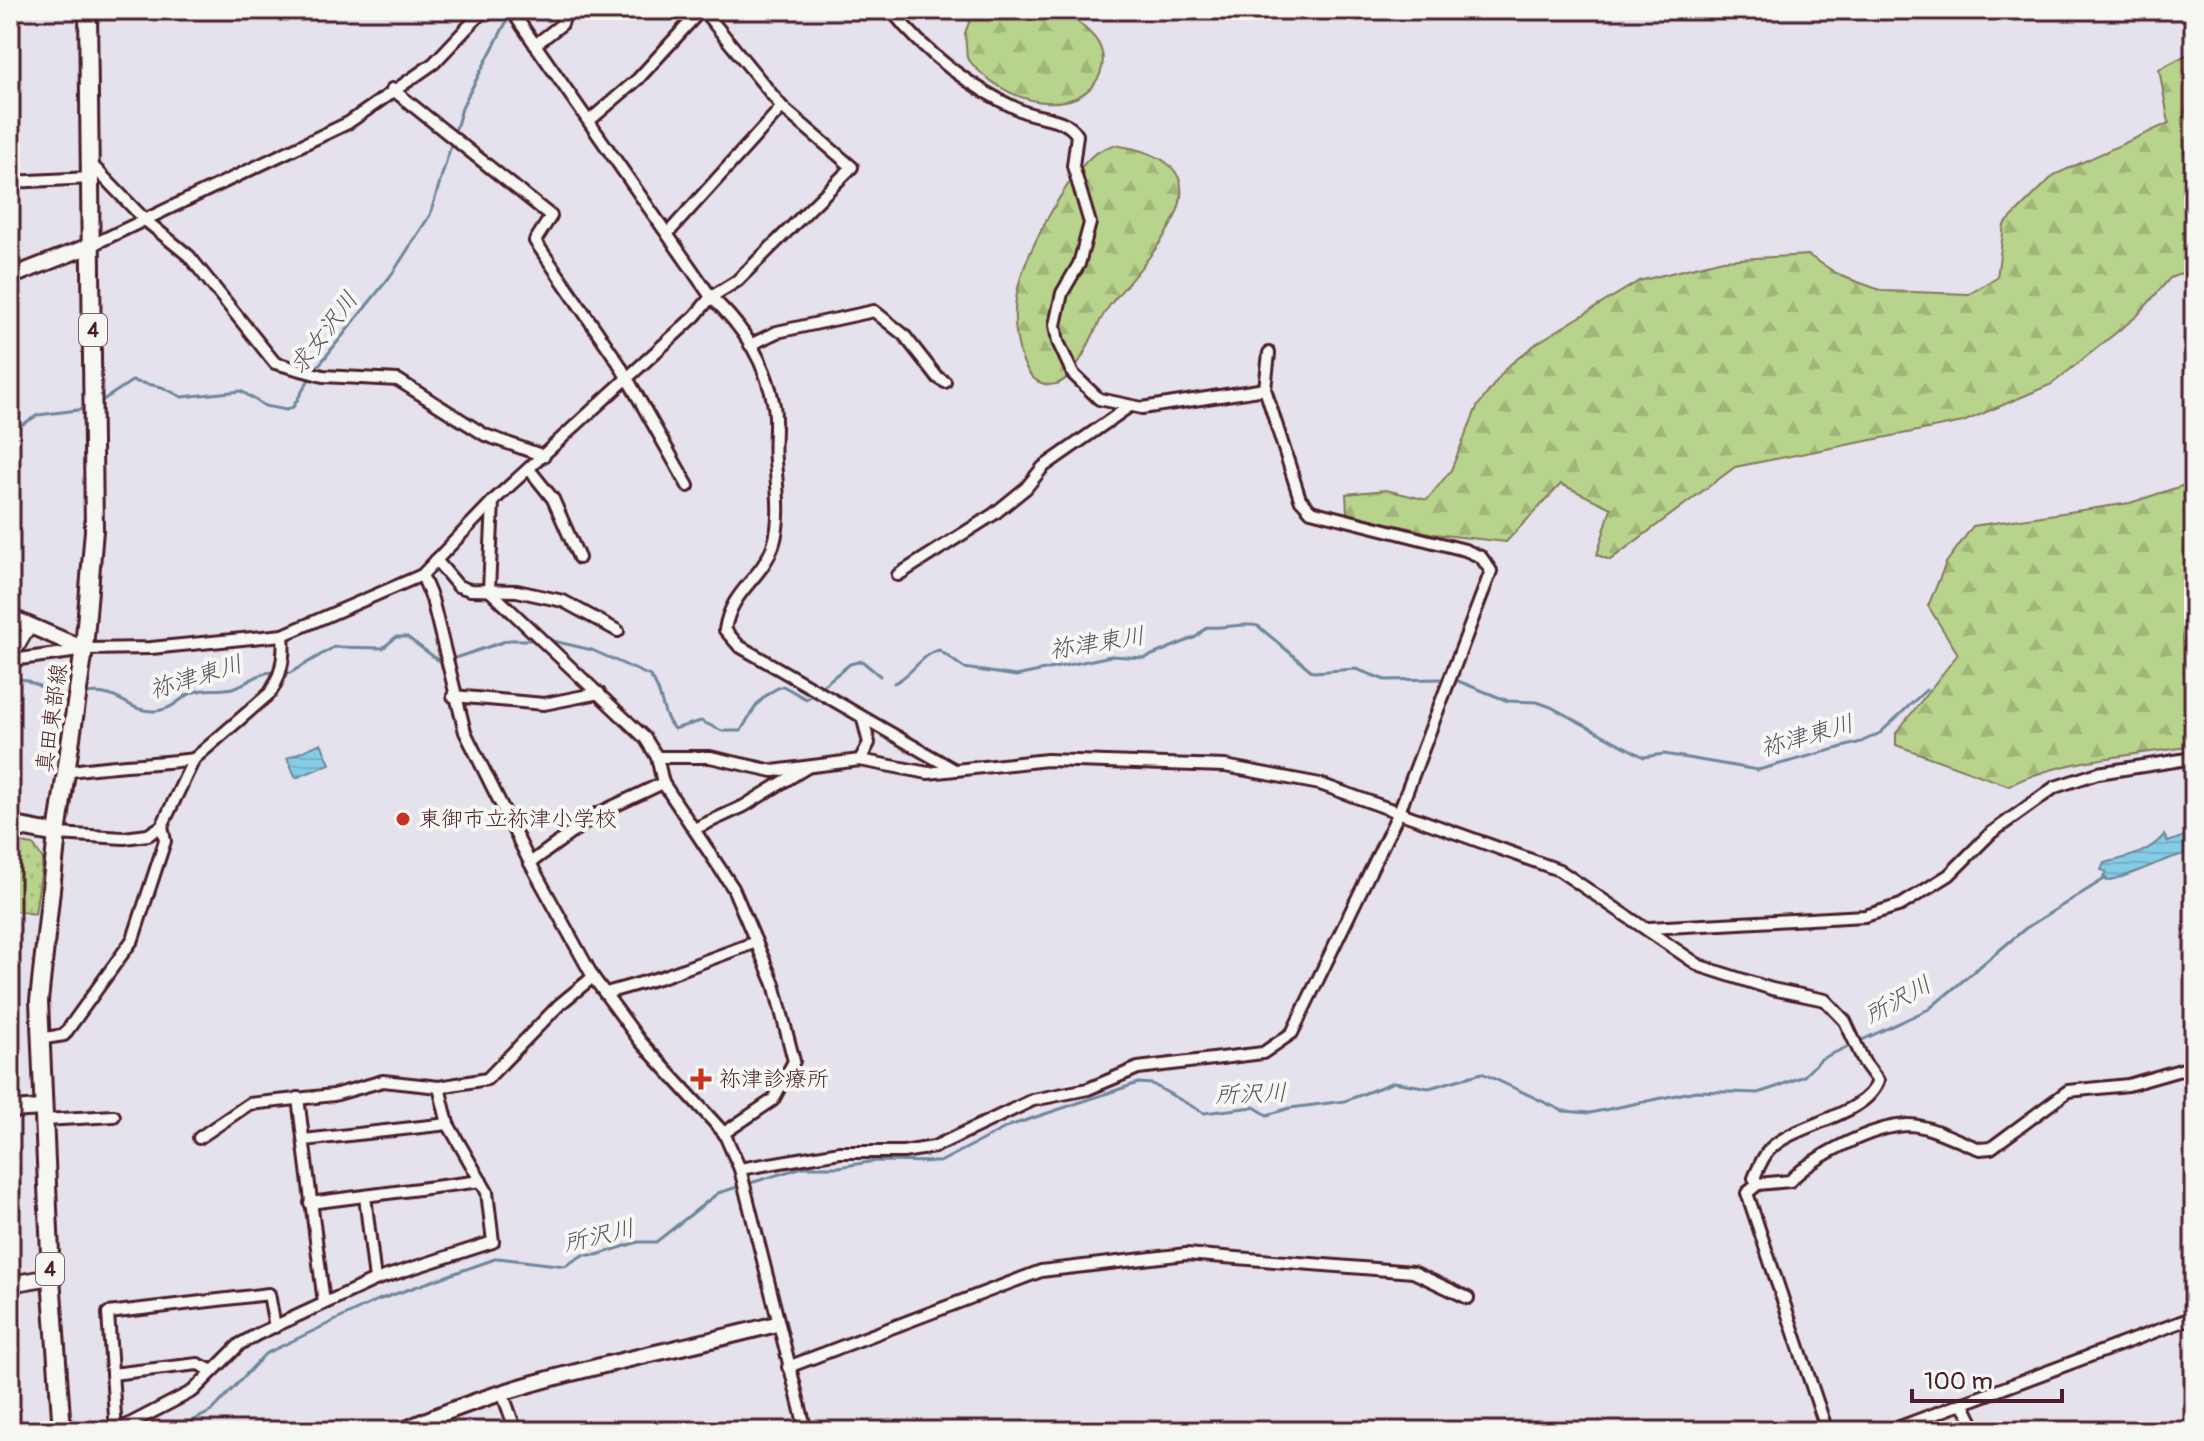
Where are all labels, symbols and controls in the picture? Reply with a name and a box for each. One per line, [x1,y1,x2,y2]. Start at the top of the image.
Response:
water label: 求女沢川 [284,286,364,380]
road number: 4 [79,314,107,346]
water label: 祢津東川 [1047,621,1147,665]
water label: 祢津東川 [146,649,246,705]
street label: 真田東部線 [30,662,74,774]
water label: 祢津東川 [1757,709,1857,763]
place label: 東御市立祢津小学校 [419,805,617,833]
marker: 東御市立祢津小学校 [394,810,412,828]
water label: 所沢川 [1859,970,1937,1030]
place label: 祢津診療所 [719,1065,829,1093]
marker: 祢津診療所 [690,1068,712,1090]
water label: 所沢川 [1215,1078,1287,1110]
water label: 所沢川 [561,1214,637,1258]
road number: 4 [36,1253,64,1285]
scale bar [1912,1353,2062,1403]
text: 100 m [1924,1367,1993,1396]

